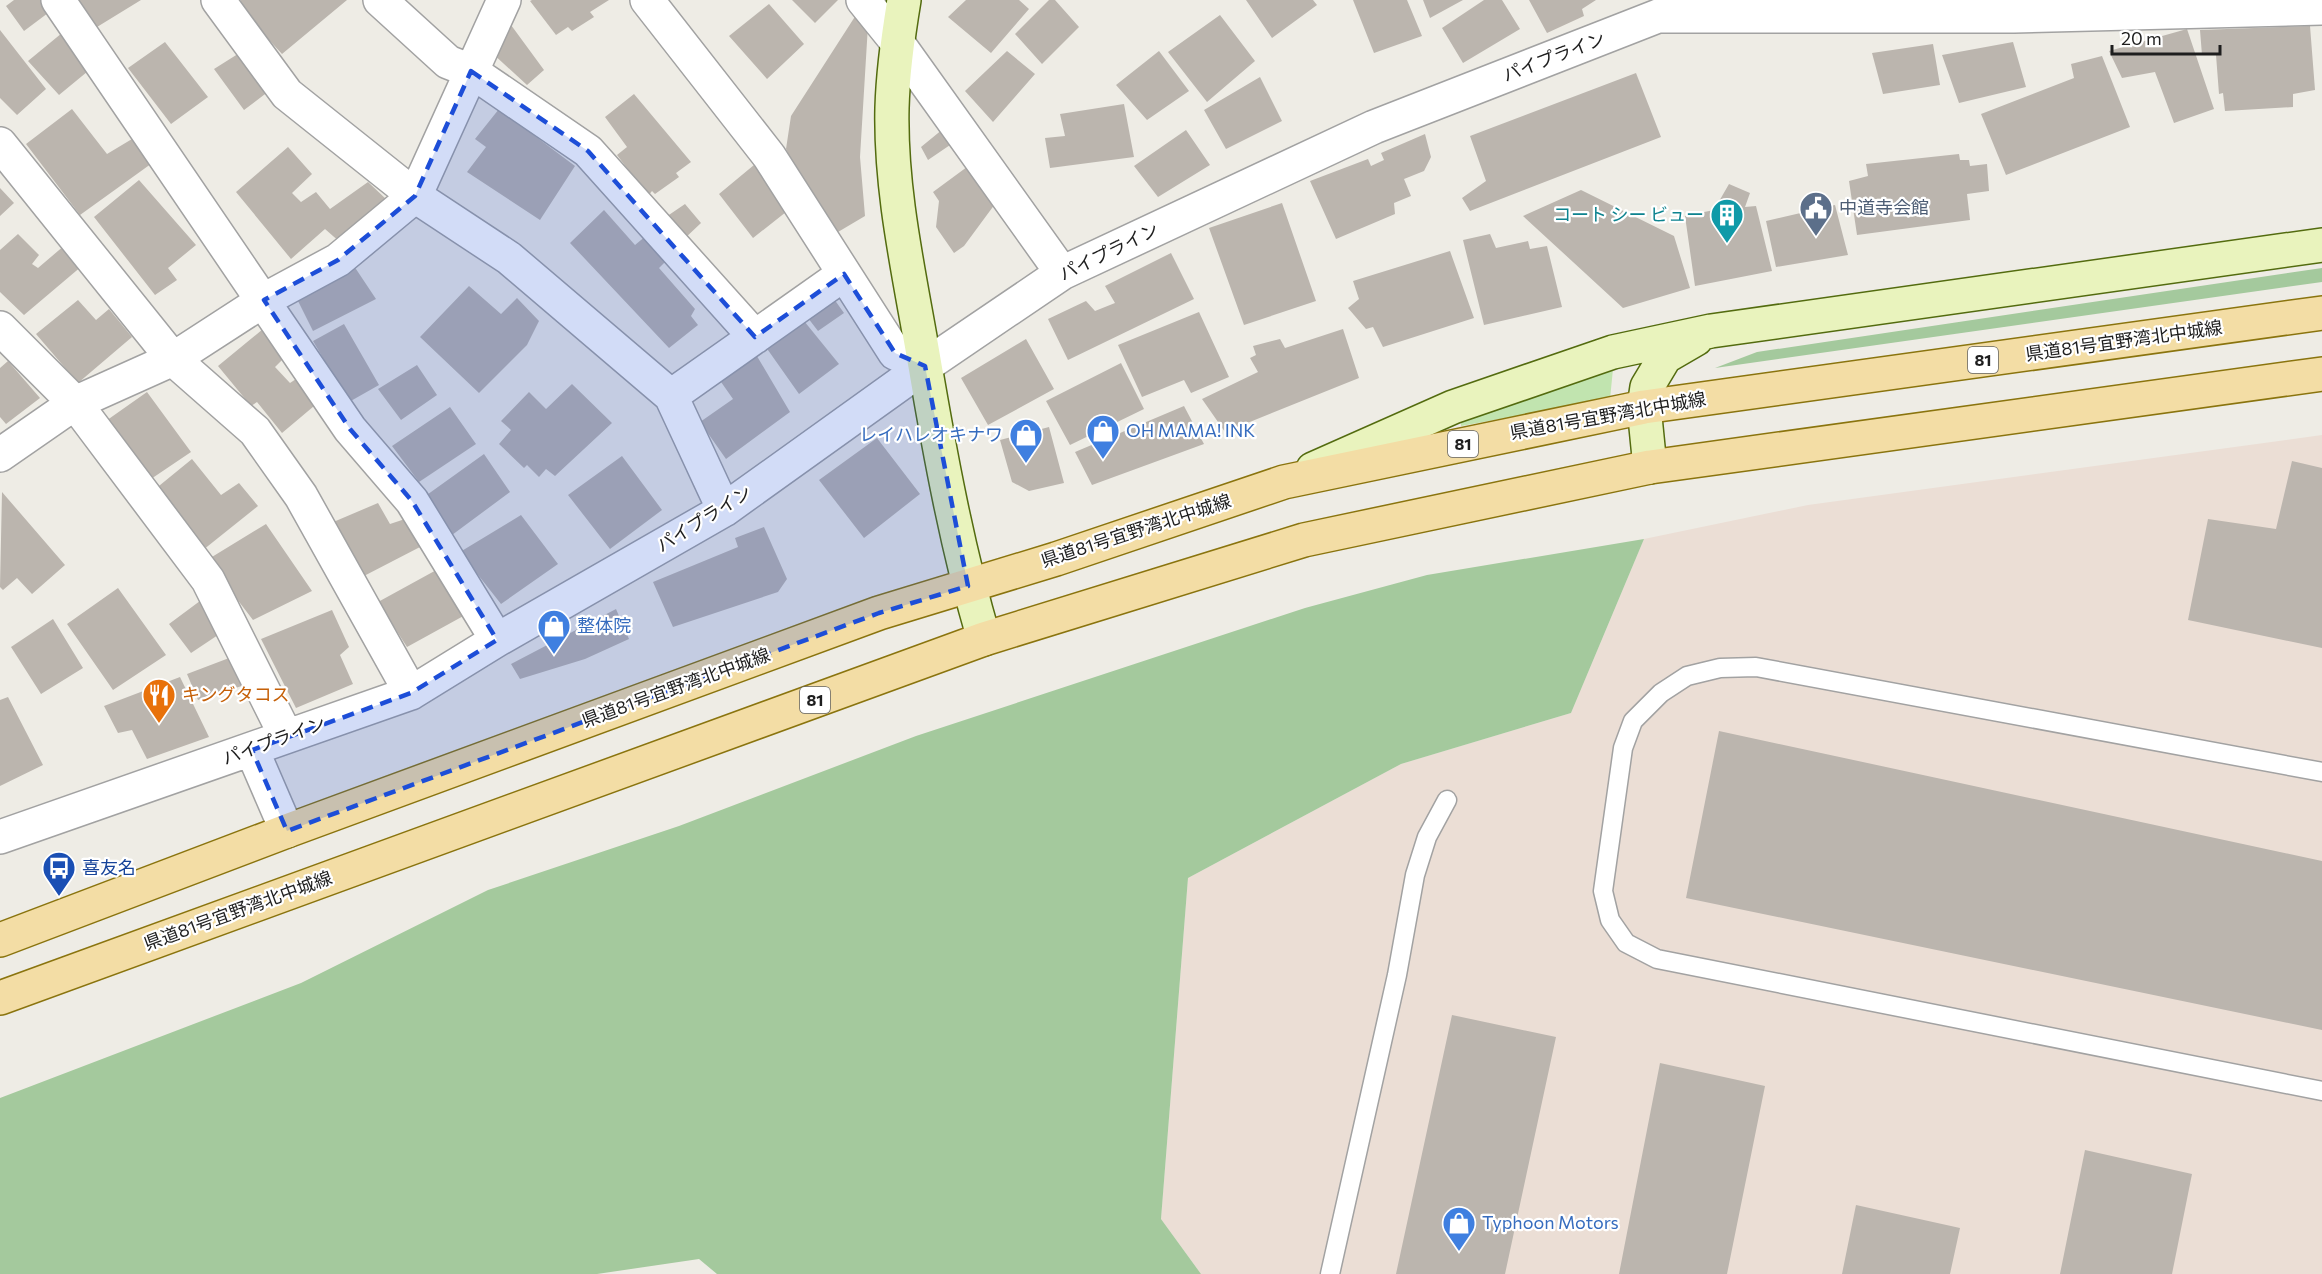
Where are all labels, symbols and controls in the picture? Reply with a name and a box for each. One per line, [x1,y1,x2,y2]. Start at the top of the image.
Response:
scale bar [2112,18,2220,56]
street label: パイプライン [1499,26,1608,86]
text: 20 m [2121,27,2162,49]
public building icon: 中道寺会館 [1798,190,1834,237]
place label: 中道寺会館 [1839,196,1929,218]
building icon: コート シー ビュー [1709,197,1745,244]
place label: コート シー ビュー [1553,203,1704,225]
street label: パイプライン [1055,218,1162,285]
street label: 県道81号宜野湾北中城線 [2024,315,2224,365]
road number: 81 [1968,347,1998,373]
street label: 県道81号宜野湾北中城線 [1508,387,1708,443]
shop icon: OH MAMA! INK [1085,413,1121,460]
shop icon: レイハレオキナワ [1008,417,1044,464]
place label: OH MAMA! INK [1126,419,1255,441]
place label: レイハレオキナワ [859,423,1003,445]
road number: 81 [1448,431,1478,457]
street label: パイプライン [652,480,755,556]
street label: 県道81号宜野湾北中城線 [1038,489,1234,571]
shop icon: 整体院 [536,608,572,655]
place label: 整体院 [577,614,631,636]
street label: 県道81号宜野湾北中城線 [579,643,773,731]
restaurant icon: キングタコス [141,677,177,724]
place label: キングタコス [182,683,289,705]
road number: 81 [800,687,830,713]
street label: パイプライン [219,711,328,769]
bus stop icon: 喜友名 [41,850,77,897]
place label: 喜友名 [82,856,136,878]
street label: 県道81号宜野湾北中城線 [141,866,335,954]
shop icon: Typhoon Motors [1441,1205,1477,1252]
place label: Typhoon Motors [1482,1211,1619,1233]

